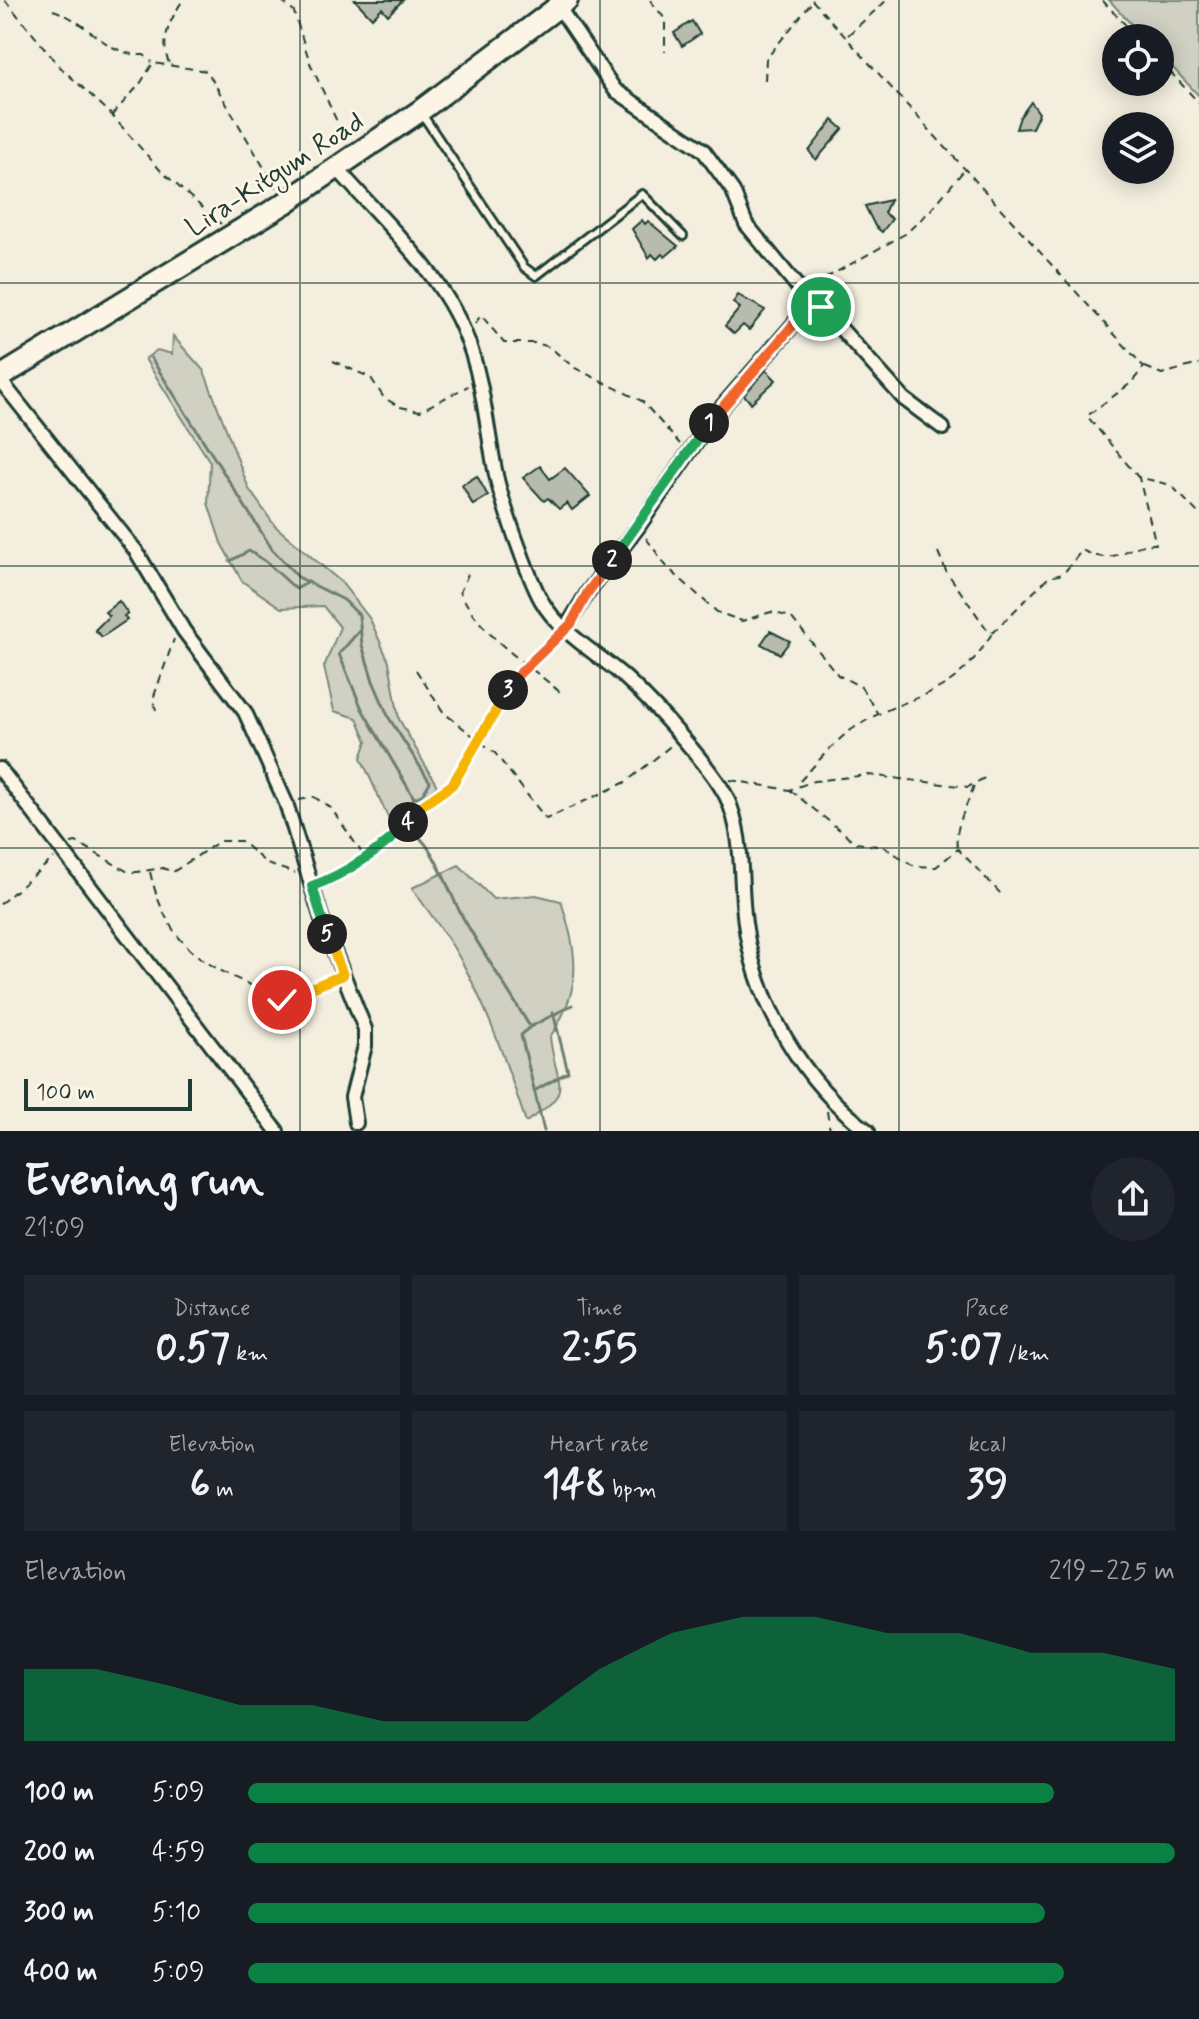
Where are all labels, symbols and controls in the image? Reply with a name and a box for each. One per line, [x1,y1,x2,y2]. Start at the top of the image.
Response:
map controls [1102,24,1174,184]
button: locate [1102,24,1174,96]
street label: Lira-Kitgum Road [179,104,373,248]
button: layers [1102,112,1174,184]
pin [787,273,855,341]
icon: arrive [799,285,843,329]
pin: 1 [689,403,729,443]
text: 1 [704,409,714,437]
pin: 2 [592,540,632,580]
text: 2 [607,546,617,574]
pin: 3 [488,670,528,710]
text: 3 [503,676,513,704]
pin: 4 [388,802,428,842]
text: 4 [402,808,414,836]
pin: 5 [307,914,347,954]
text: 5 [320,920,334,948]
pin [248,966,316,1034]
icon: check [260,978,304,1022]
scale bar [24,1075,192,1111]
text: 100 m [36,1079,95,1107]
text: Evening run [24,1153,264,1211]
button: share [1091,1157,1175,1241]
text: 21:09 [24,1212,85,1246]
text: Distance [173,1295,251,1323]
text: Time [576,1295,623,1323]
text: Pace [965,1295,1009,1323]
text: 0.57 [155,1323,230,1375]
text: 2:55 [562,1323,637,1375]
text: 5:07 [925,1323,1002,1375]
text: km [230,1340,268,1368]
text: /km [1002,1340,1050,1368]
text: Elevation [169,1431,255,1459]
text: Heart rate [550,1431,649,1459]
text: kcal [969,1431,1006,1459]
text: 6 [190,1459,210,1511]
text: 148 [542,1459,606,1511]
text: 39 [966,1459,1008,1511]
text: m [210,1476,234,1504]
text: bpm [606,1476,657,1504]
text: Elevation [24,1555,126,1589]
text: 219–225 m [1049,1555,1175,1589]
text: 100 m [24,1776,94,1810]
text: 5:09 [152,1776,205,1810]
text: 200 m [24,1836,95,1870]
text: 4:59 [152,1836,205,1870]
text: 300 m [24,1896,94,1930]
text: 5:10 [152,1896,201,1930]
text: 400 m [24,1956,97,1990]
text: 5:09 [152,1956,205,1990]

